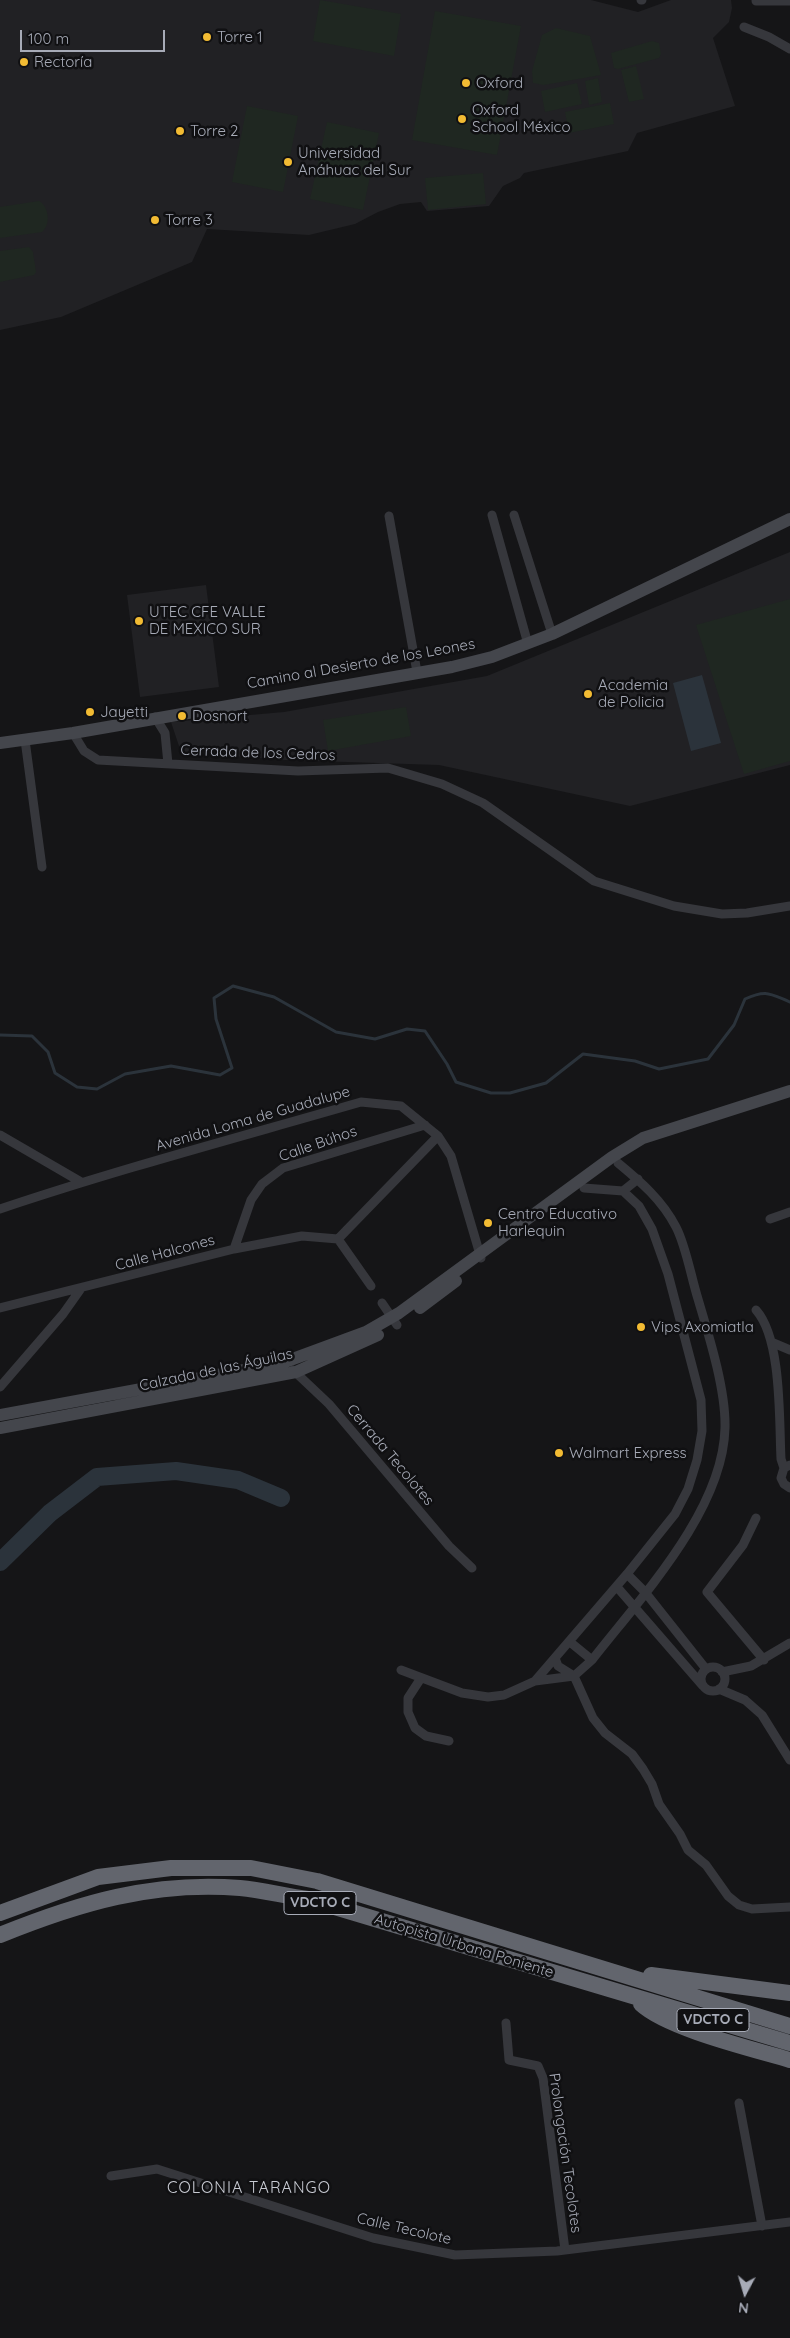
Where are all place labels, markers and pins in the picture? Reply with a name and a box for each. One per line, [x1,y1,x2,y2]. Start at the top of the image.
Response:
place label: Torre 1 [217,28,263,46]
marker: Torre 1 [201,31,213,43]
place label: Rectoría [34,53,92,71]
marker: Rectoría [18,56,30,68]
place label: Oxford [476,74,523,92]
marker: Oxford [460,77,472,89]
place label: Oxford School México [472,101,570,136]
marker: Oxford School México [456,113,468,125]
place label: Torre 2 [190,122,238,140]
marker: Torre 2 [174,125,186,137]
place label: Universidad Anáhuac del Sur [298,144,411,179]
marker: Universidad Anáhuac del Sur [282,156,294,168]
place label: Torre 3 [165,211,213,229]
marker: Torre 3 [149,214,161,226]
place label: UTEC CFE VALLE DE MEXICO SUR [149,603,266,638]
marker: UTEC CFE VALLE DE MEXICO SUR [133,615,145,627]
place label: Academia de Policia [598,676,668,711]
marker: Academia de Policia [582,688,594,700]
place label: Jayetti [100,703,148,721]
marker: Jayetti [84,706,96,718]
place label: Dosnort [192,707,248,725]
marker: Dosnort [176,710,188,722]
place label: Centro Educativo Harlequin [498,1205,617,1240]
marker: Centro Educativo Harlequin [482,1217,494,1229]
place label: Vips Axomiatla [651,1318,754,1336]
marker: Vips Axomiatla [635,1321,647,1333]
place label: Walmart Express [569,1444,686,1462]
marker: Walmart Express [553,1447,565,1459]

